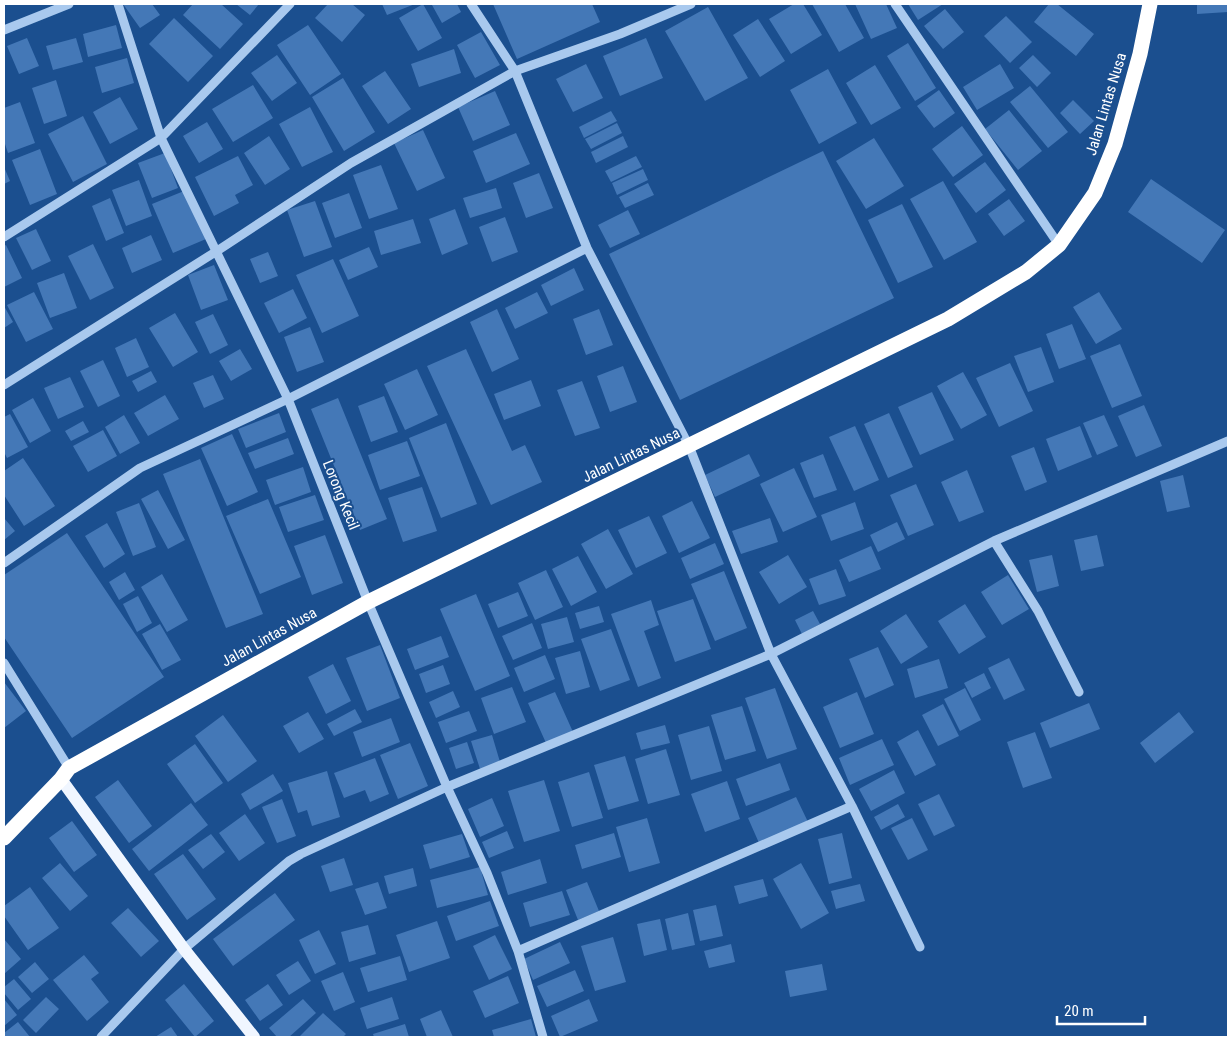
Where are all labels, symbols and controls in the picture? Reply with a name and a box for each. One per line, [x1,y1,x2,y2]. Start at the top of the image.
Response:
street label: Jalan Lintas Nusa [1082,51,1130,157]
street label: Jalan Lintas Nusa [579,424,683,486]
street label: Lorong Kecil [319,458,363,532]
street label: Jalan Lintas Nusa [218,603,320,671]
scale bar [1057,994,1144,1026]
text: 20 m [1064,1002,1094,1020]

